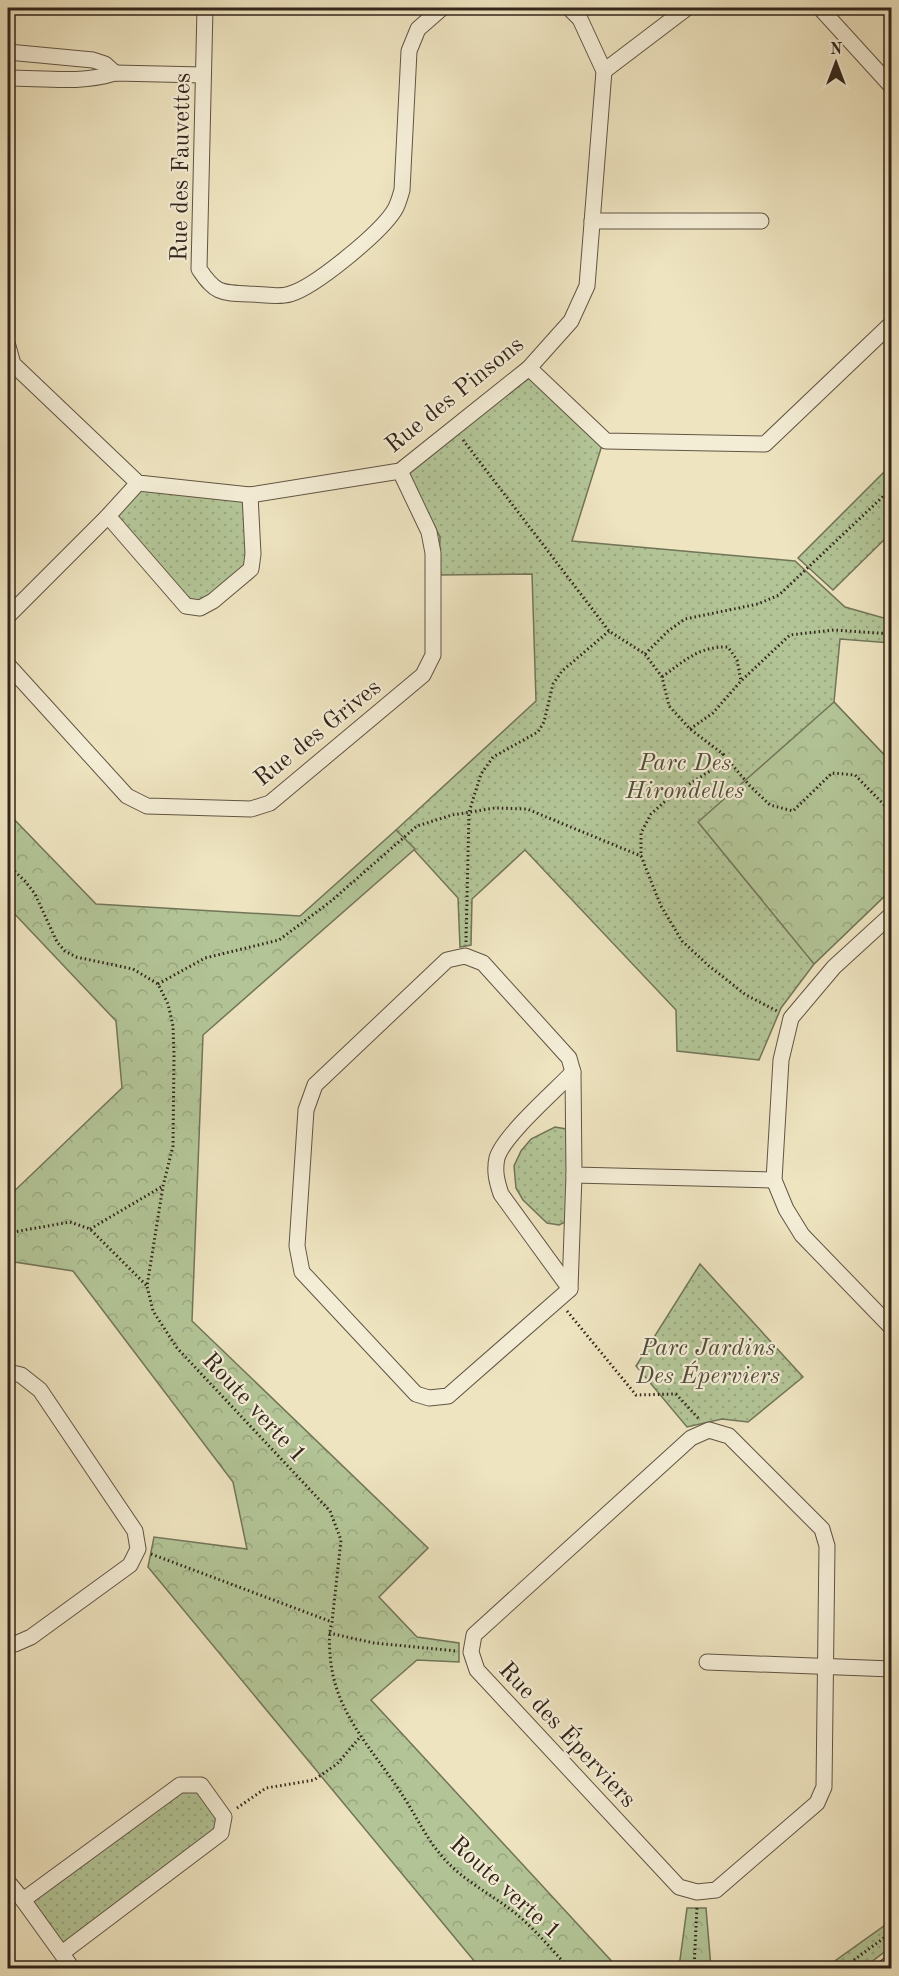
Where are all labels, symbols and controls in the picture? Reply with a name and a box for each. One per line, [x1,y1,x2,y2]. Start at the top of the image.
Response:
north arrow [806,33,866,93]
text: N [830,42,843,58]
street label: Rue des Fauvettes [168,72,196,262]
street label: Rue des Pinsons [382,333,529,458]
street label: Rue des Grives [250,675,386,792]
park label: Parc Des Hirondelles [625,752,744,804]
park label: Parc Jardins Des Éperviers [635,1337,780,1389]
street label: Route verte 1 [197,1349,310,1468]
street label: Rue des Éperviers [493,1655,643,1813]
street label: Route verte 1 [444,1833,565,1944]

